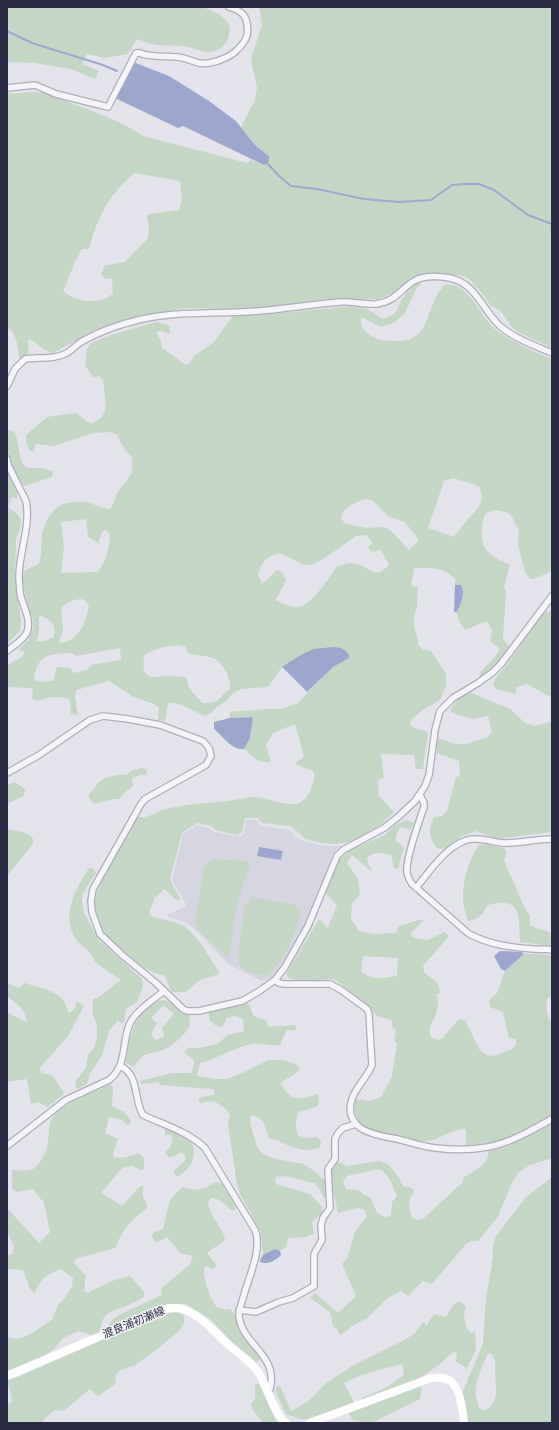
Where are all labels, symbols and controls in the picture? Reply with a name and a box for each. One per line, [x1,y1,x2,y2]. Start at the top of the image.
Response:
street label: 渡良浦初瀬線 [101,1305,167,1341]

